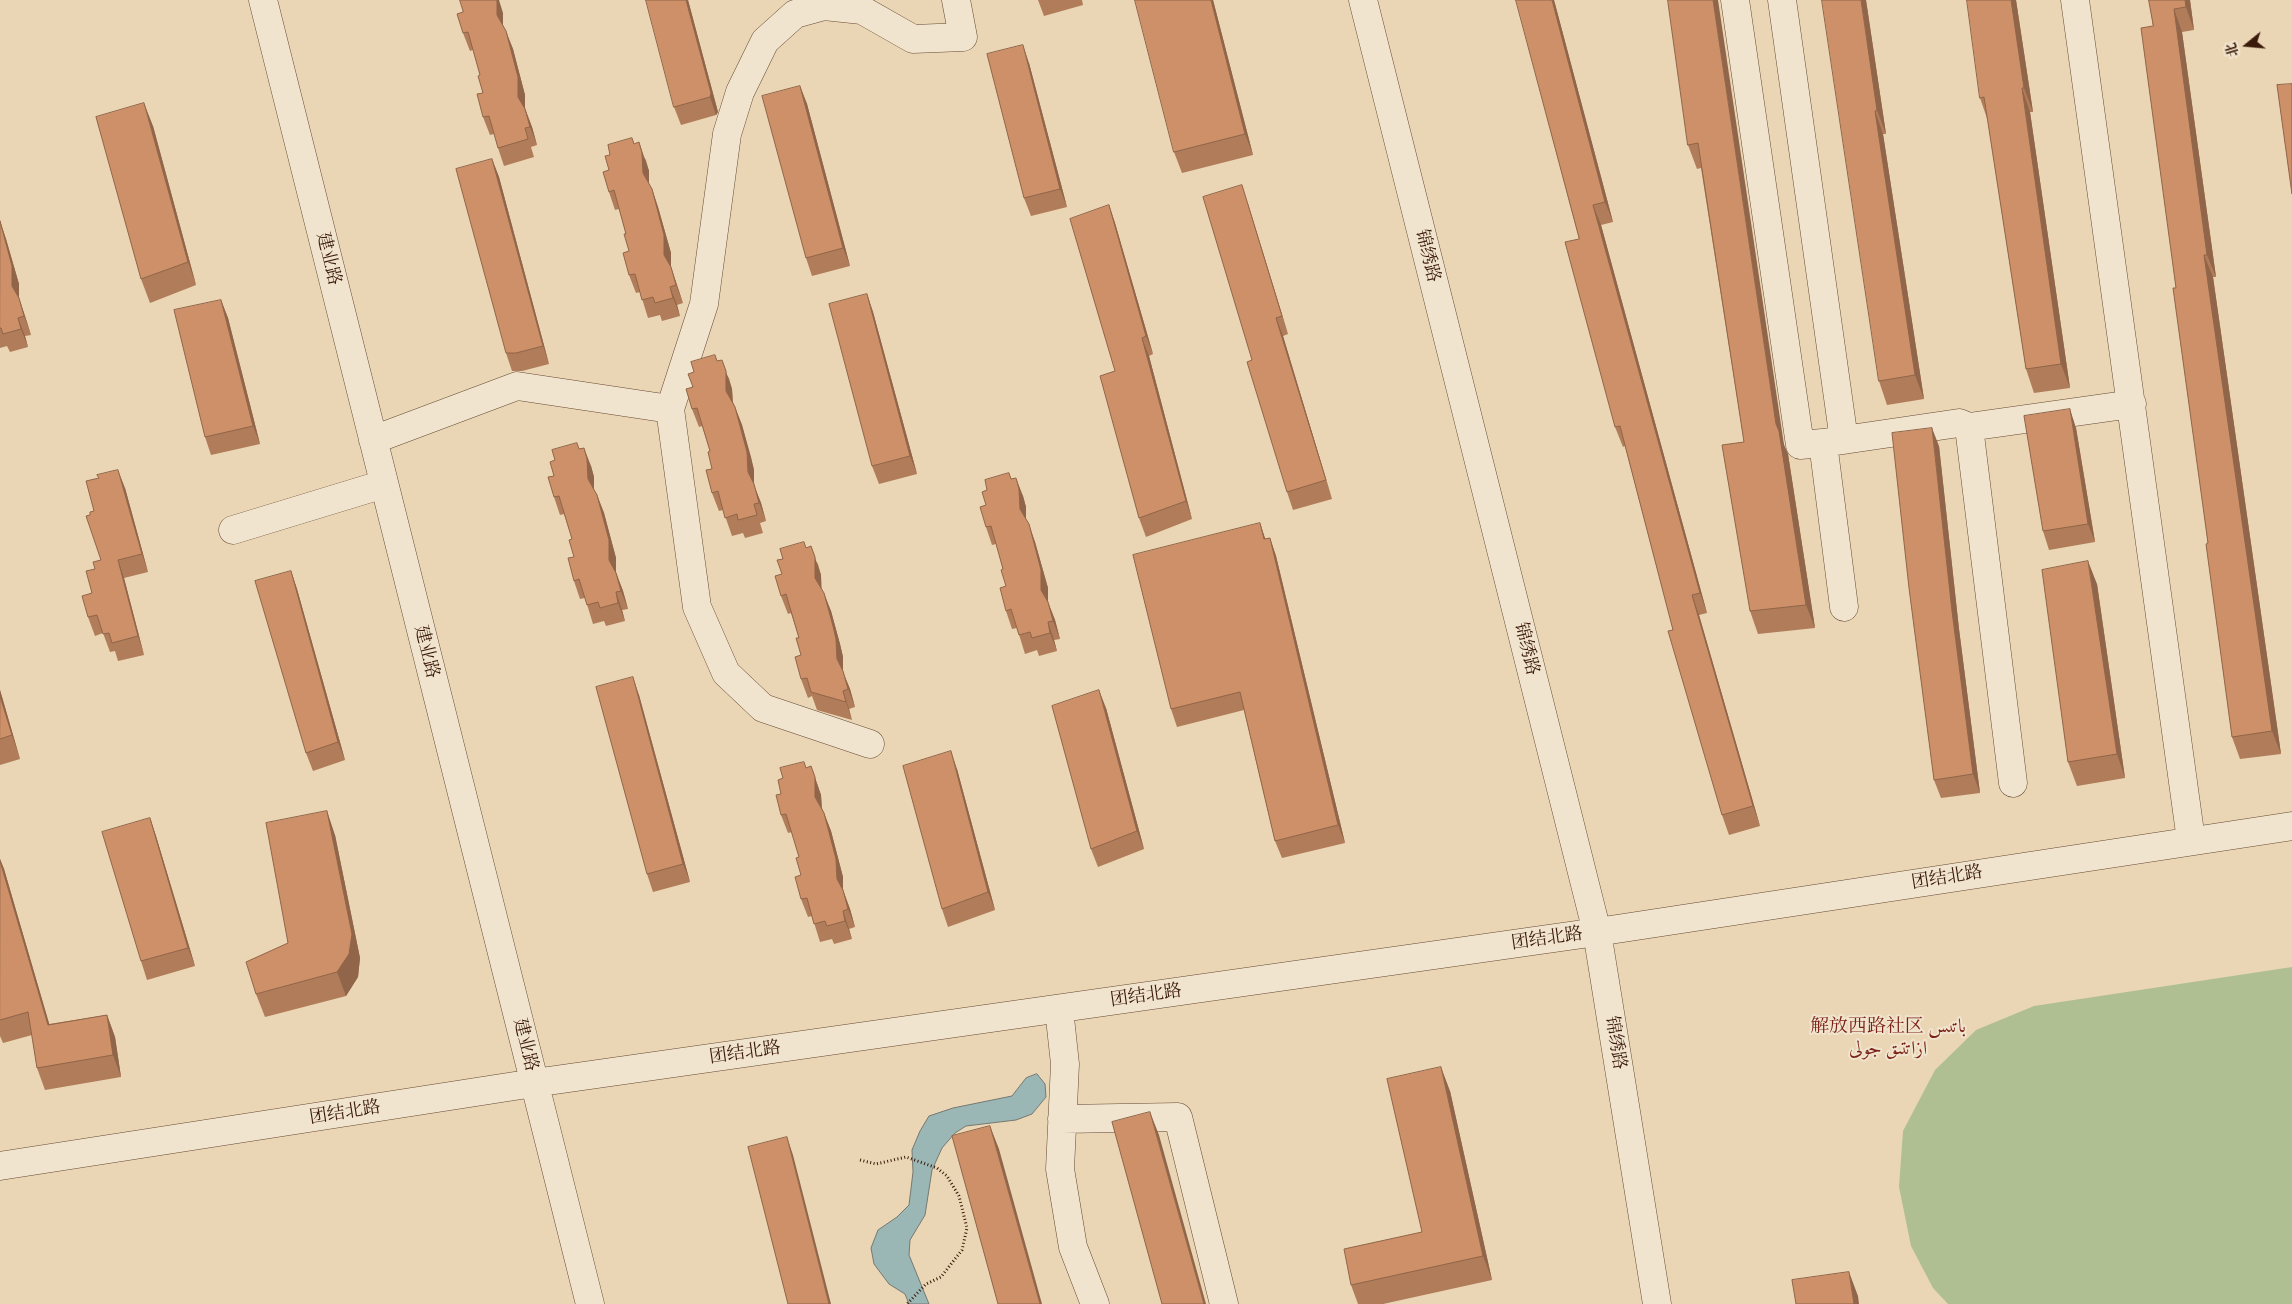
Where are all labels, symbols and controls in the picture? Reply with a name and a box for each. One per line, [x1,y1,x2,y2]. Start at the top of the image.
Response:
north arrow [2222,20,2272,70]
text: 北 [2222,40,2242,59]
street label: 锦绣路 [1410,227,1444,285]
street label: 建业路 [311,230,345,288]
street label: 锦绣路 [1509,620,1543,678]
street label: 建业路 [409,623,443,681]
street label: 团结北路 [1910,862,1984,894]
street label: 团结北路 [1510,923,1584,955]
street label: 团结北路 [1109,980,1183,1012]
street label: 锦绣路 [1600,1015,1630,1071]
street label: 建业路 [508,1016,542,1074]
district label: 解放西路社区 باتىس ازاتتىق جولى [1810,1016,1966,1060]
street label: 团结北路 [708,1037,782,1069]
street label: 团结北路 [308,1097,382,1129]

